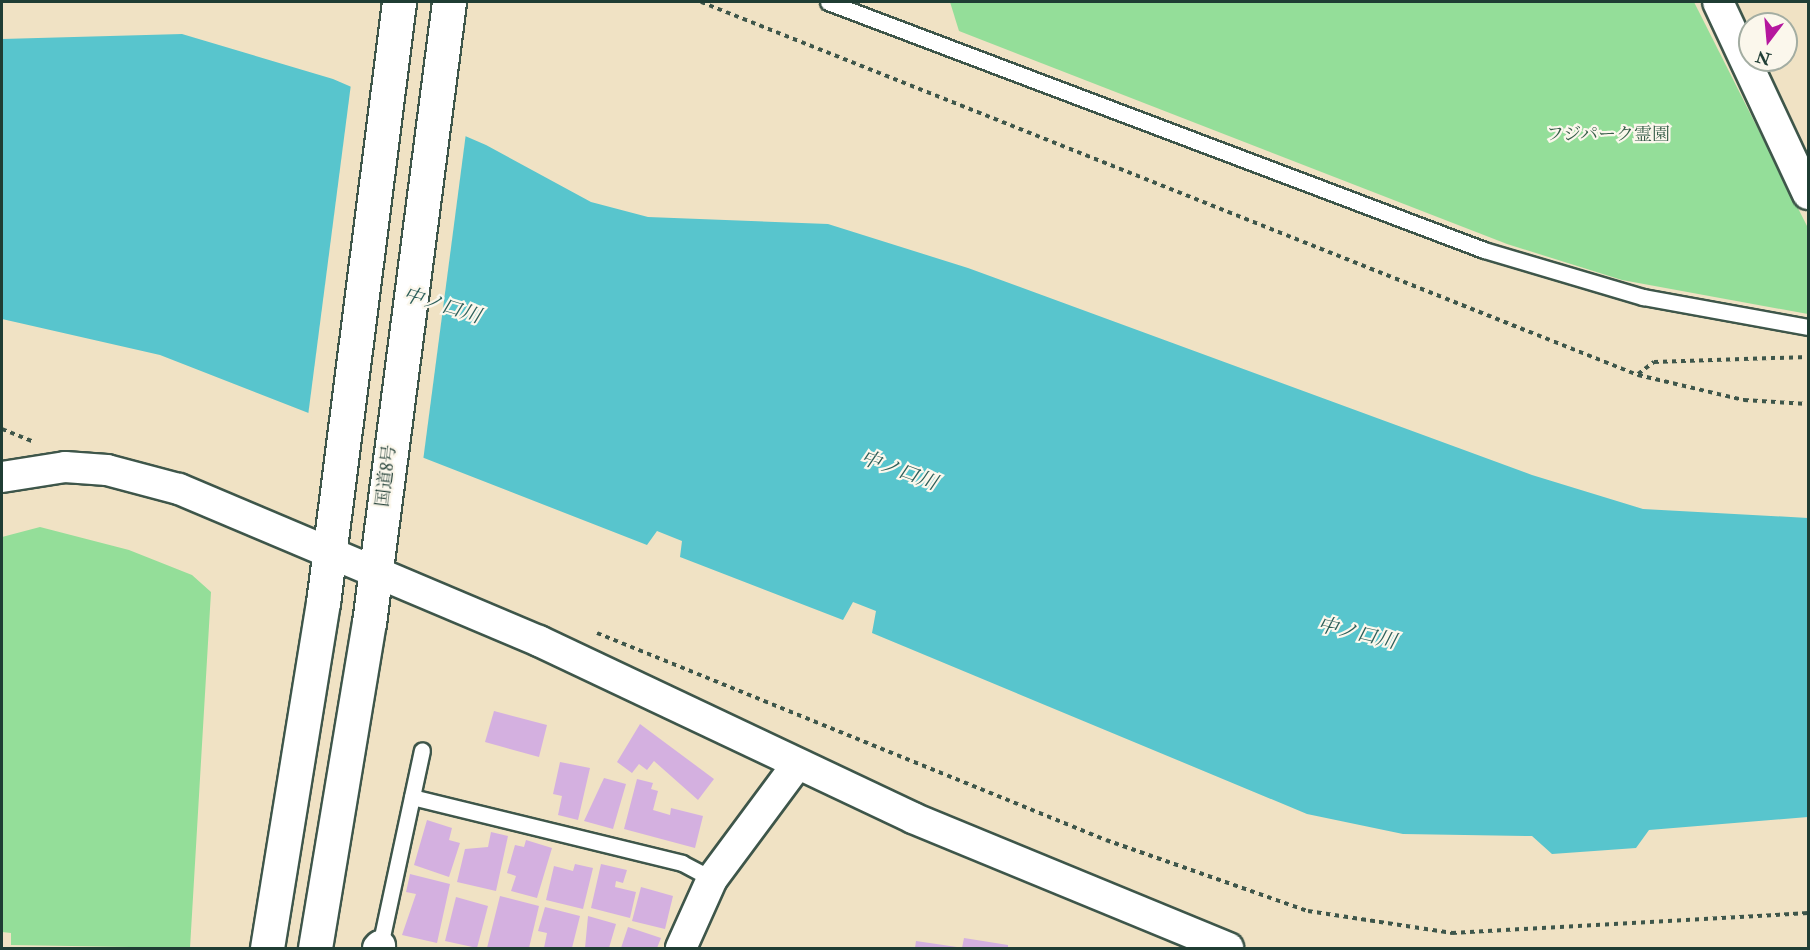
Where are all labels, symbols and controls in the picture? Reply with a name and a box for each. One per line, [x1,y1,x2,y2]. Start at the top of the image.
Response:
north arrow [1738,12,1798,72]
text: N [1754,46,1773,69]
park label: フジパーク霊園 [1545,124,1671,146]
water label: 中ノ口川 [400,282,484,328]
street label: 国道8号 [372,444,402,508]
water label: 中ノ口川 [857,445,941,495]
water label: 中ノ口川 [1315,612,1399,654]

